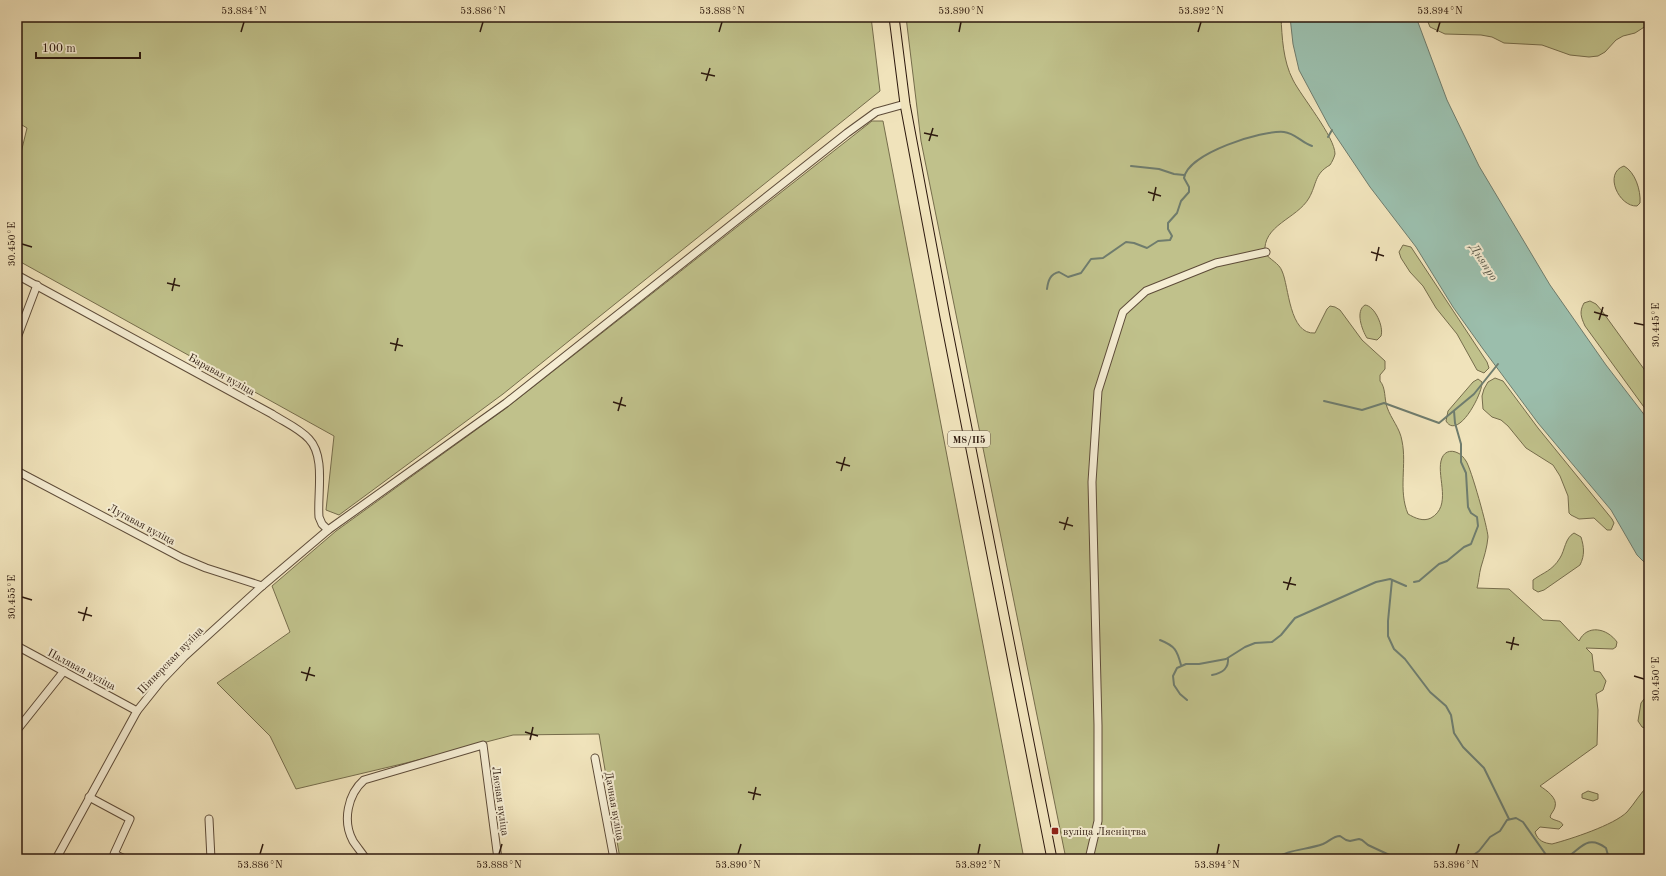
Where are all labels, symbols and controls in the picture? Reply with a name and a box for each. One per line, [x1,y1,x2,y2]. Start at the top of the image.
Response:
text: 53.884°N [221,6,267,16]
text: 53.886°N [460,6,506,16]
text: 53.888°N [699,6,745,16]
text: 53.890°N [938,6,984,16]
text: 53.892°N [1178,6,1224,16]
text: 53.894°N [1417,6,1463,16]
scale bar [36,34,140,60]
text: 100 m [42,43,76,55]
text: 30.450°E [7,222,17,266]
water label: Дняпро [1466,240,1500,283]
text: 30.445°E [1651,303,1661,347]
street label: Баравая вуліца [186,352,257,398]
road number: М8/П5 [948,431,990,447]
street label: Лугавая вуліца [106,503,177,548]
text: 30.455°E [7,575,17,619]
street label: Піянерская вуліца [136,625,206,697]
street label: Палявая вуліца [45,648,118,693]
text: 30.450°E [1651,657,1661,701]
street label: Лясная вуліца [489,766,510,837]
street label: Дачная вуліца [602,771,625,842]
marker: вуліца Лясніцтва [1050,826,1060,836]
place label: вуліца Лясніцтва [1063,827,1147,838]
text: 53.886°N [237,860,283,870]
text: 53.888°N [476,860,522,870]
text: 53.890°N [715,860,761,870]
text: 53.892°N [955,860,1001,870]
text: 53.894°N [1194,860,1240,870]
text: 53.896°N [1433,860,1479,870]

